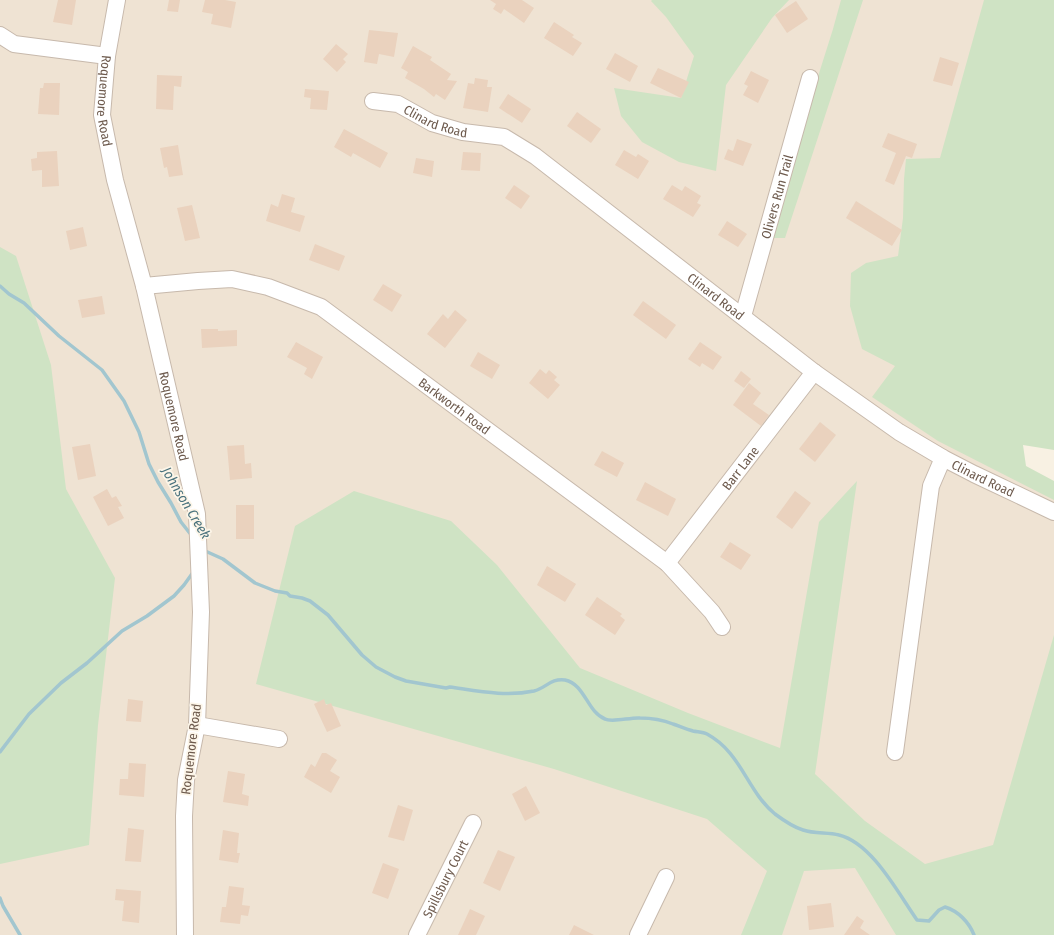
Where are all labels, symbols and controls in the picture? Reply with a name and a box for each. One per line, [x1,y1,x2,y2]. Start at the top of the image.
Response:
street label: Roquemore Road [94,55,116,147]
street label: Clinard Road [401,101,468,140]
street label: Olivers Run Trail [758,152,796,240]
street label: Clinard Road [685,270,747,323]
street label: Roquemore Road [157,370,192,462]
street label: Barkworth Road [416,374,493,437]
street label: Barr Lane [719,443,762,493]
street label: Clinard Road [949,456,1017,500]
water label: Johnson Creek [157,463,214,542]
street label: Roquemore Road [178,703,204,795]
street label: Spillsbury Court [419,837,471,920]

